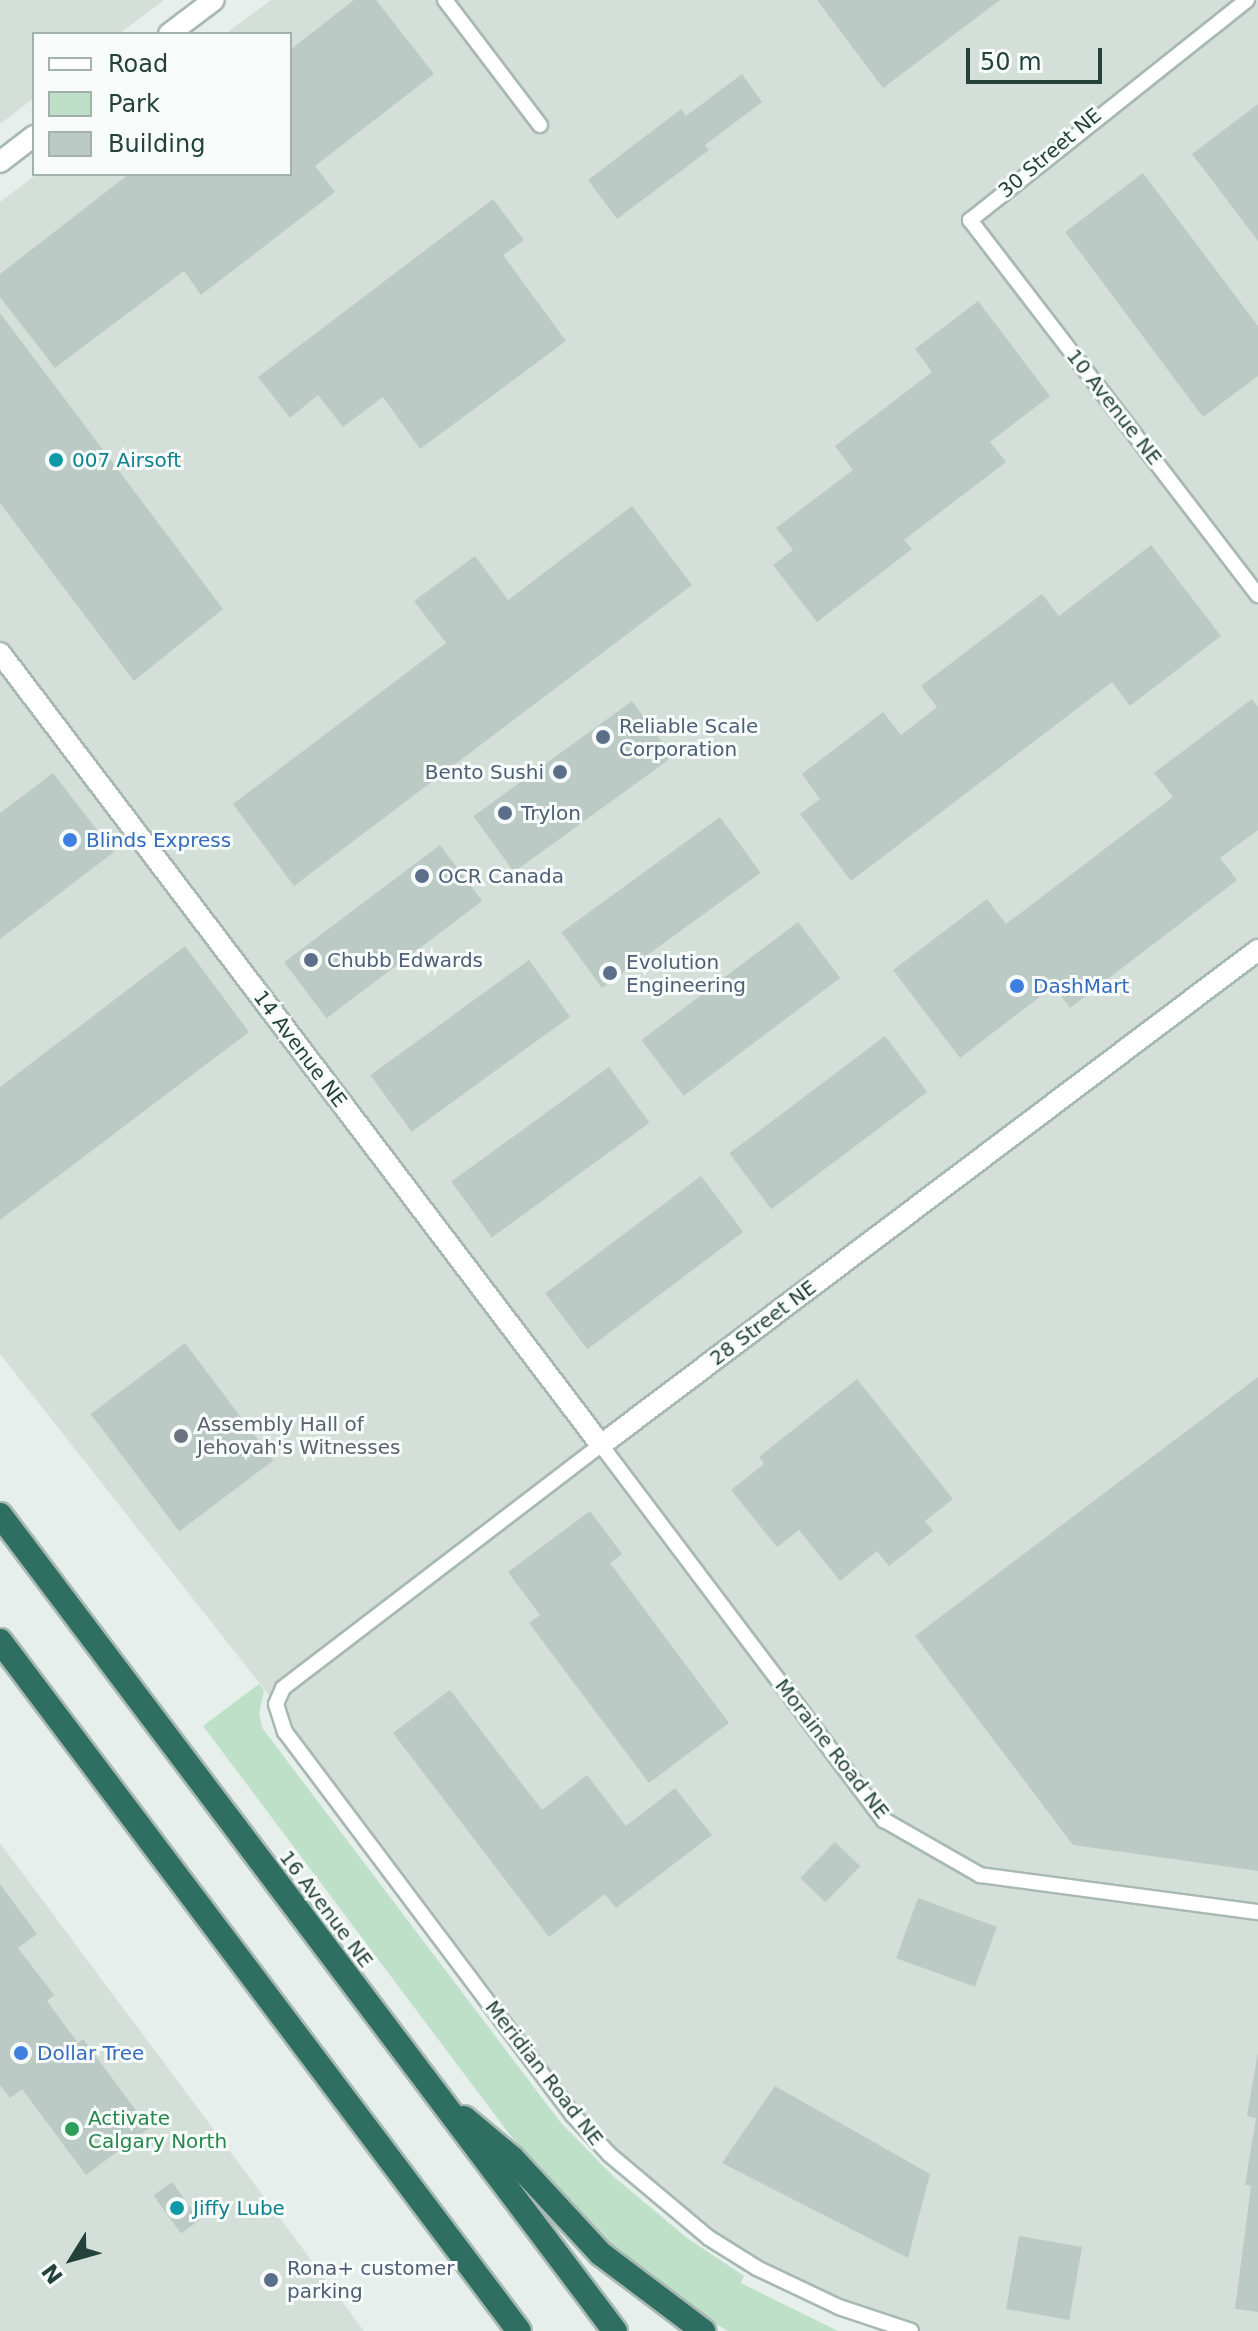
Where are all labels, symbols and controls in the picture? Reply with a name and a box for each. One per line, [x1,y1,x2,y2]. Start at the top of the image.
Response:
legend [32,32,292,176]
scale bar [970,32,1106,82]
text: 50 m [980,48,1042,76]
text: Road [108,50,168,78]
text: Park [108,90,160,118]
street label: 30 Street NE [994,103,1106,203]
text: Building [108,130,205,158]
street label: 10 Avenue NE [1061,344,1167,470]
place label: 007 Airsoft [72,448,181,472]
marker: 007 Airsoft [47,451,65,469]
place label: Reliable Scale Corporation [619,714,758,761]
marker: Reliable Scale Corporation [594,728,612,746]
place label: Bento Sushi [425,760,544,784]
marker: Bento Sushi [551,763,569,781]
place label: Trylon [521,801,581,825]
marker: Trylon [496,804,514,822]
place label: Blinds Express [86,828,231,852]
marker: Blinds Express [61,831,79,849]
place label: OCR Canada [438,864,564,888]
marker: OCR Canada [413,867,431,885]
place label: Chubb Edwards [327,948,483,972]
place label: Evolution Engineering [626,950,746,997]
marker: Chubb Edwards [302,951,320,969]
marker: Evolution Engineering [601,964,619,982]
place label: DashMart [1033,974,1129,998]
marker: DashMart [1008,977,1026,995]
street label: 14 Avenue NE [248,986,352,1112]
street label: 28 Street NE [705,1275,821,1371]
place label: Assembly Hall of Jehovah's Witnesses [197,1412,400,1459]
marker: Assembly Hall of Jehovah's Witnesses [172,1427,190,1445]
street label: Moraine Road NE [770,1674,894,1824]
street label: 16 Avenue NE [274,1846,378,1972]
street label: Meridian Road NE [480,1996,608,2150]
place label: Dollar Tree [37,2041,144,2065]
marker: Dollar Tree [12,2044,30,2062]
place label: Activate Calgary North [88,2106,227,2153]
marker: Activate Calgary North [63,2120,81,2138]
place label: Jiffy Lube [193,2196,285,2220]
marker: Jiffy Lube [168,2199,186,2217]
north arrow [32,2219,112,2299]
place label: Rona+ customer parking [287,2256,454,2303]
text: N [37,2259,68,2289]
marker: Rona+ customer parking [262,2271,280,2289]

